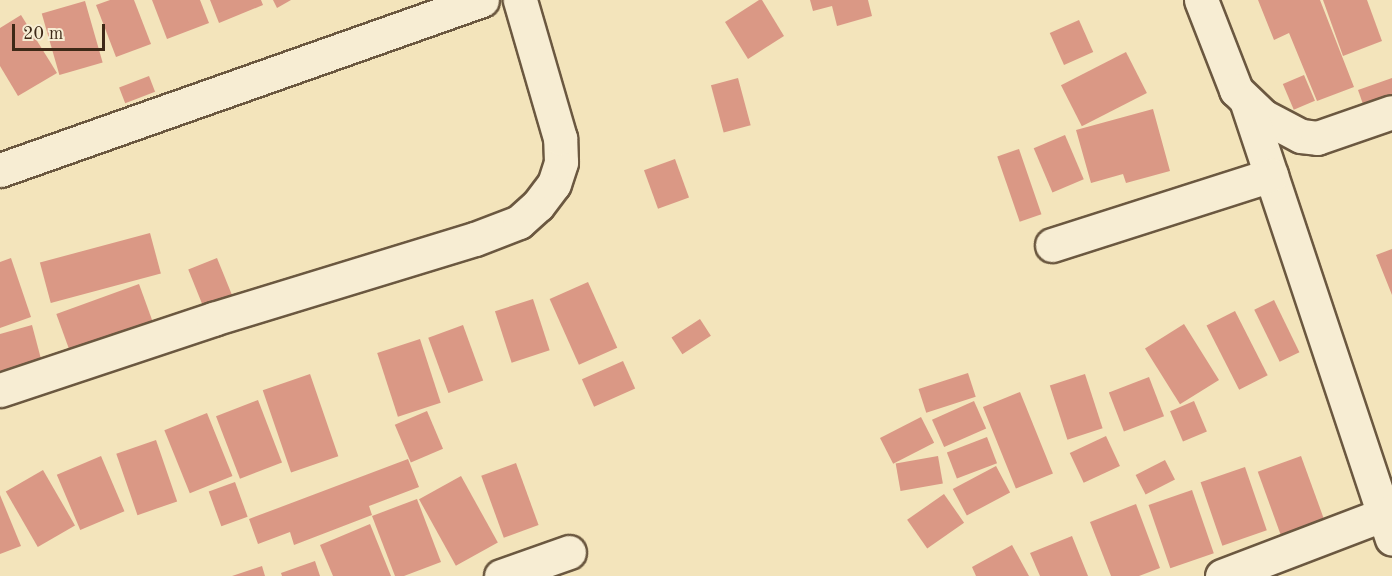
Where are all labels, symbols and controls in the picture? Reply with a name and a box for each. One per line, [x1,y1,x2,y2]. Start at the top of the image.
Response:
scale bar [15,12,108,50]
text: 20 m [23,25,63,43]

